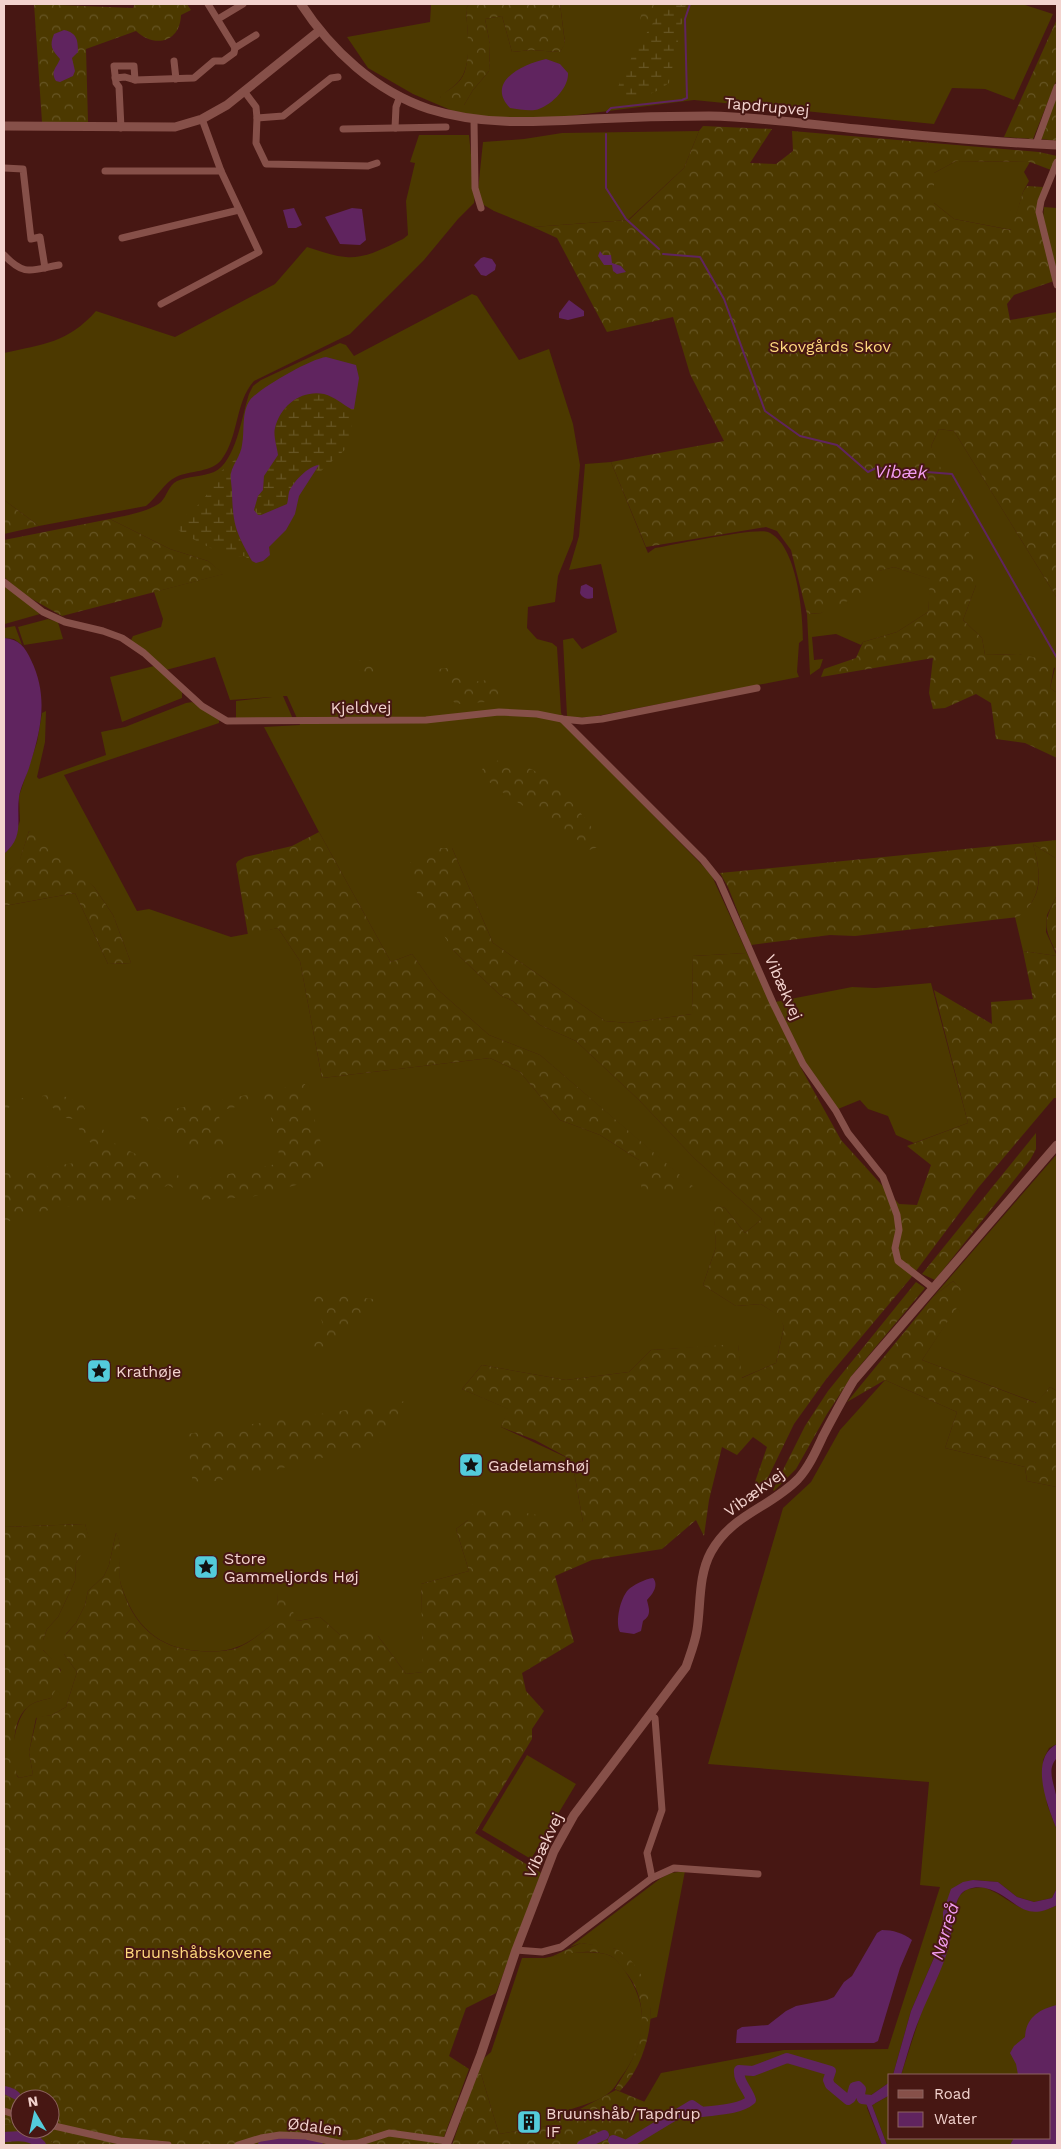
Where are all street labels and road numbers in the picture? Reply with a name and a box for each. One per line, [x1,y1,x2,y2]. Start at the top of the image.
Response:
street label: Tapdrupvej [724,93,810,120]
street label: Kjeldvej [330,697,392,718]
street label: Vibækvej [761,951,806,1023]
street label: Vibækvej [720,1464,788,1521]
street label: Vibækvej [520,1810,567,1881]
street label: Ødalen [286,2114,343,2139]

